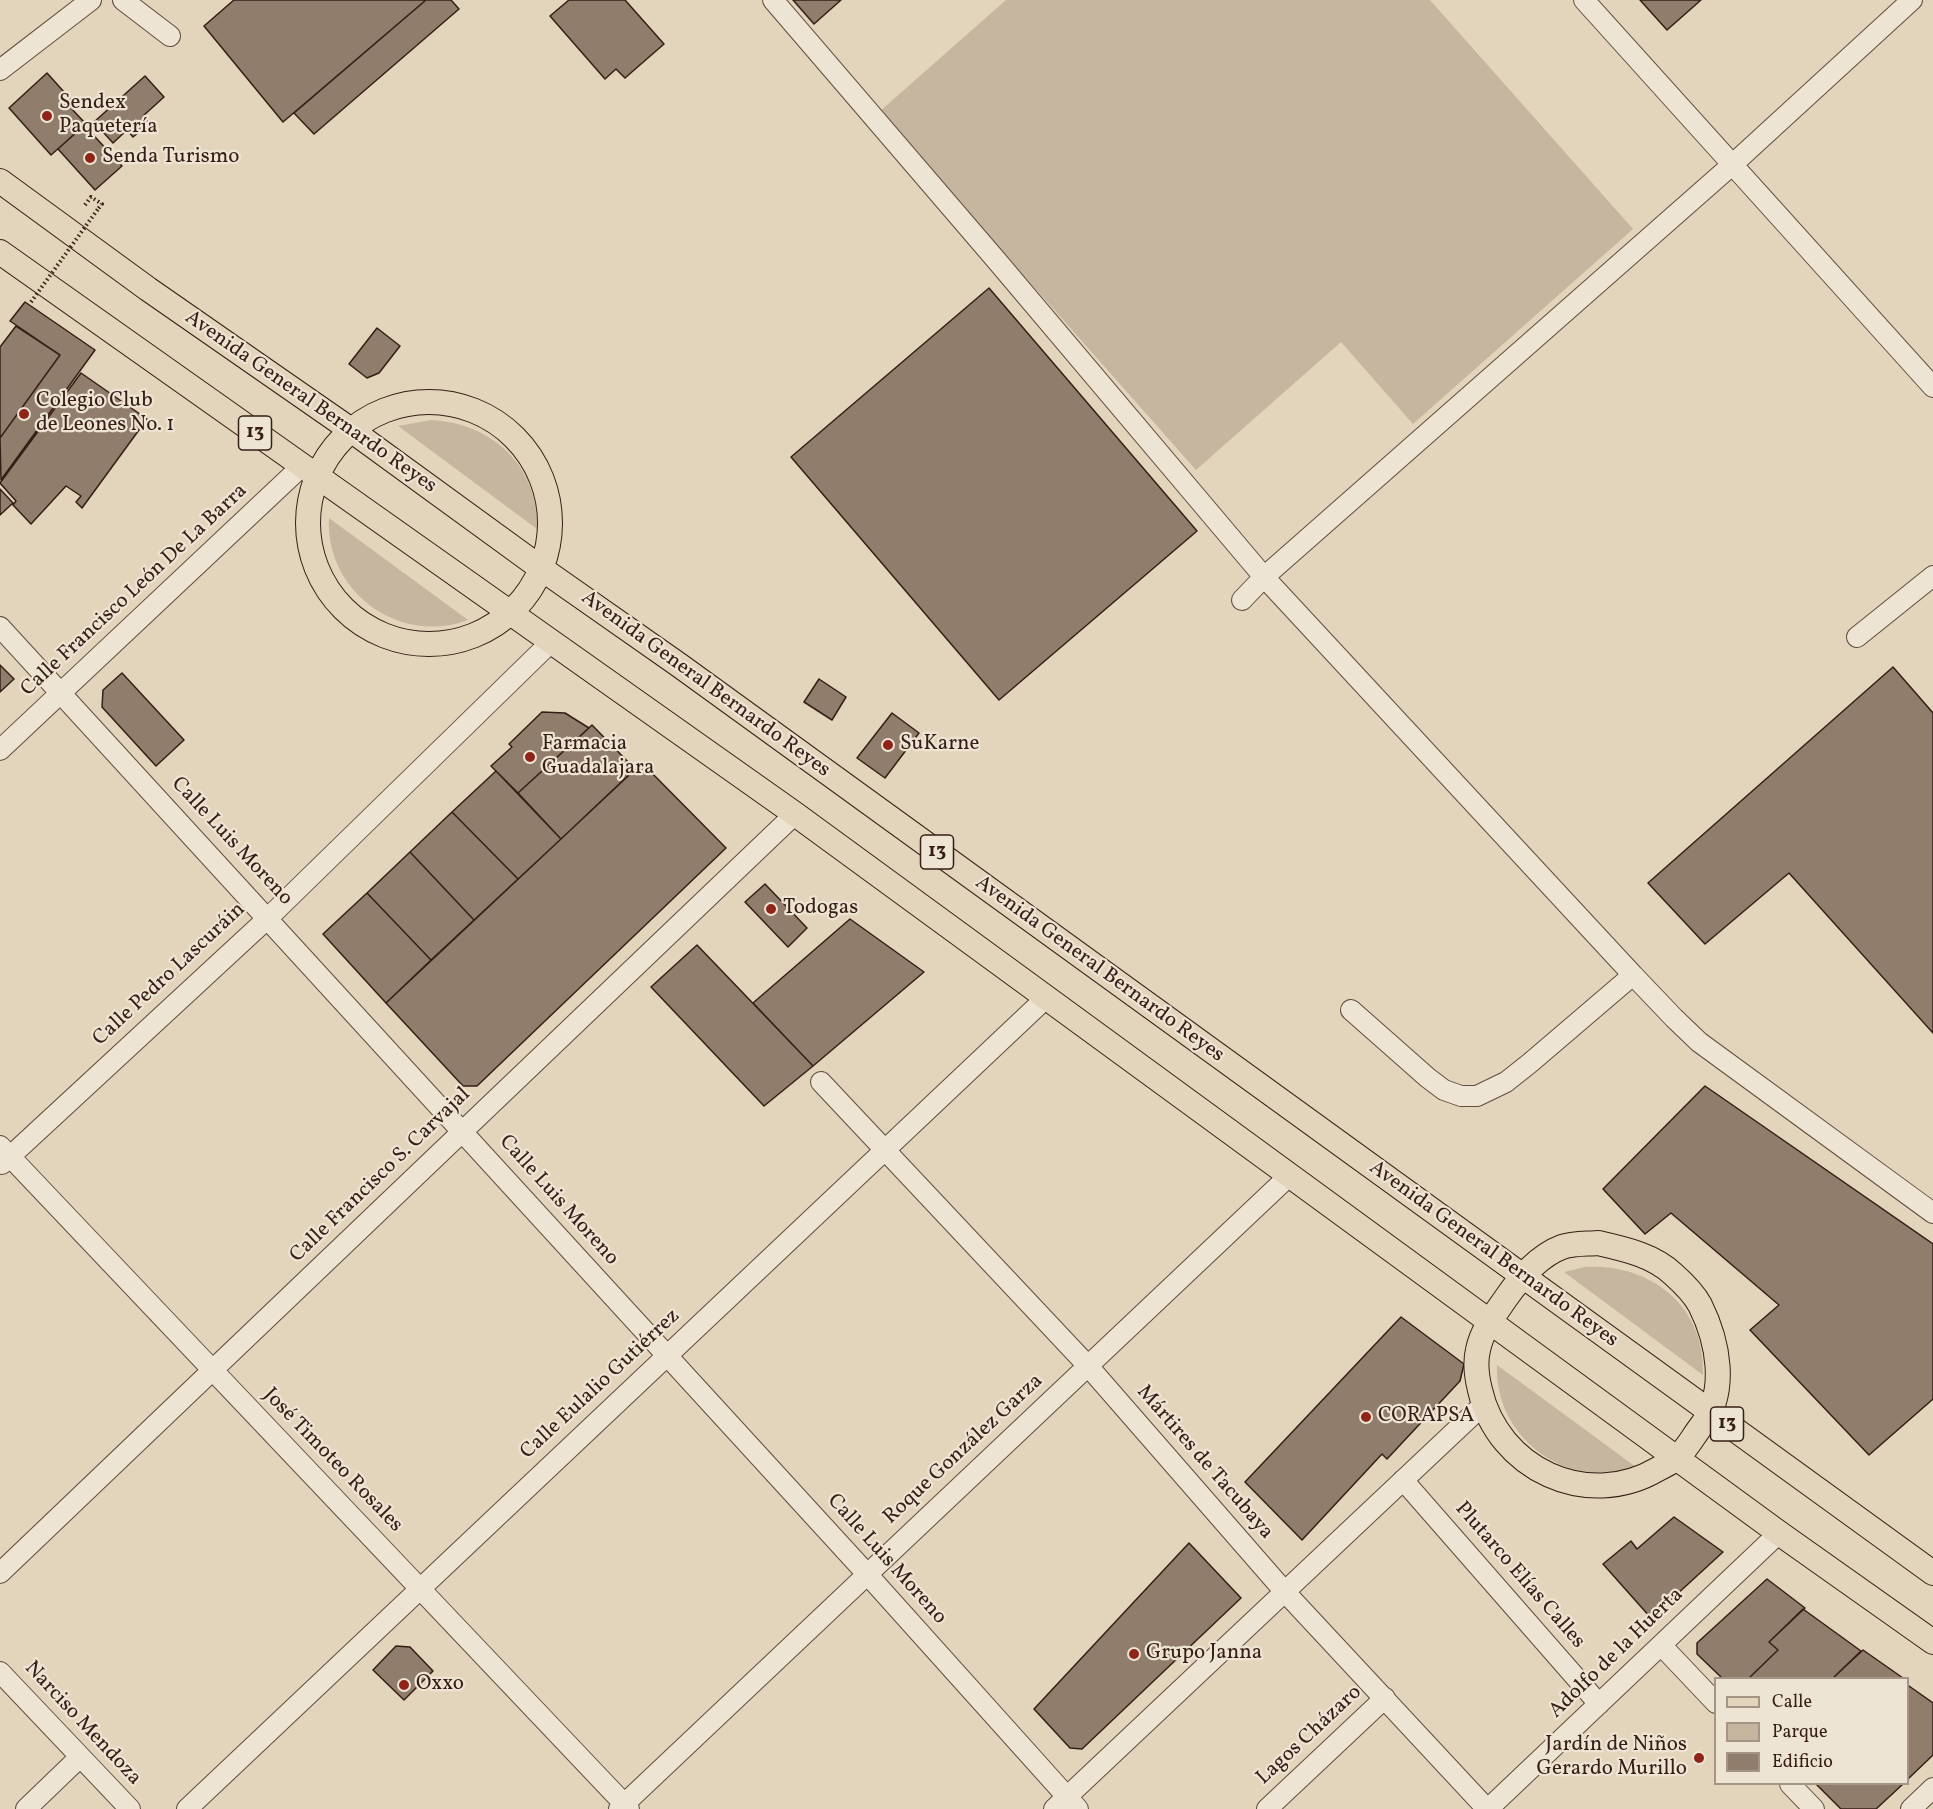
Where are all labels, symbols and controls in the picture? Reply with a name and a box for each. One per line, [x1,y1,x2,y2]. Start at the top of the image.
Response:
place label: Sendex Paquetería [59,91,158,141]
marker: Sendex Paquetería [40,109,54,123]
place label: Senda Turismo [102,145,240,171]
marker: Senda Turismo [83,151,97,165]
street label: Avenida General Bernardo Reyes [179,306,441,500]
place label: Colegio Club de Leones No. 1 [36,389,174,439]
marker: Colegio Club de Leones No. 1 [17,407,31,421]
road number: 13 [238,416,272,450]
street label: Calle Francisco León De La Barra [17,479,253,703]
street label: Avenida General Bernardo Reyes [575,586,835,784]
place label: Farmacia Guadalajara [542,732,654,782]
place label: SuKarne [900,732,979,758]
marker: SuKarne [881,738,895,752]
marker: Farmacia Guadalajara [523,750,537,764]
street label: Calle Luis Moreno [165,772,297,912]
road number: 13 [920,835,954,869]
street label: Avenida General Bernardo Reyes [969,871,1229,1069]
place label: Todogas [783,896,858,922]
street label: Calle Pedro Lascuráin [89,898,251,1052]
marker: Todogas [764,902,778,916]
street label: Calle Francisco S. Carvajal [285,1083,477,1269]
street label: Calle Luis Moreno [493,1131,623,1271]
street label: Avenida General Bernardo Reyes [1363,1156,1623,1354]
street label: Calle Eulalio Gutiérrez [516,1305,686,1465]
street label: Roque González Garza [879,1369,1049,1531]
street label: Mártires de Tacubaya [1130,1381,1278,1545]
street label: José Timoteo Rosales [257,1384,407,1538]
place label: CORAPSA [1378,1404,1474,1430]
road number: 13 [1710,1407,1744,1441]
marker: CORAPSA [1359,1410,1373,1424]
street label: Calle Luis Moreno [821,1490,951,1630]
street label: Plutarco Elías Calles [1448,1497,1590,1655]
street label: Adolfo de la Huerta [1545,1583,1689,1725]
place label: Grupo Janna [1146,1641,1262,1667]
marker: Grupo Janna [1127,1647,1141,1661]
street label: Narciso Mendoza [18,1657,146,1791]
place label: Oxxo [416,1672,464,1698]
legend [1714,1677,1909,1785]
marker: Oxxo [397,1678,411,1692]
street label: Lagos Cházaro [1252,1681,1368,1791]
text: Calle [1772,1690,1812,1715]
text: Parque [1772,1720,1827,1745]
place label: Jardín de Niños Gerardo Murillo [1537,1733,1687,1783]
text: Edificio [1772,1750,1833,1775]
marker: Jardín de Niños Gerardo Murillo [1692,1751,1706,1765]

